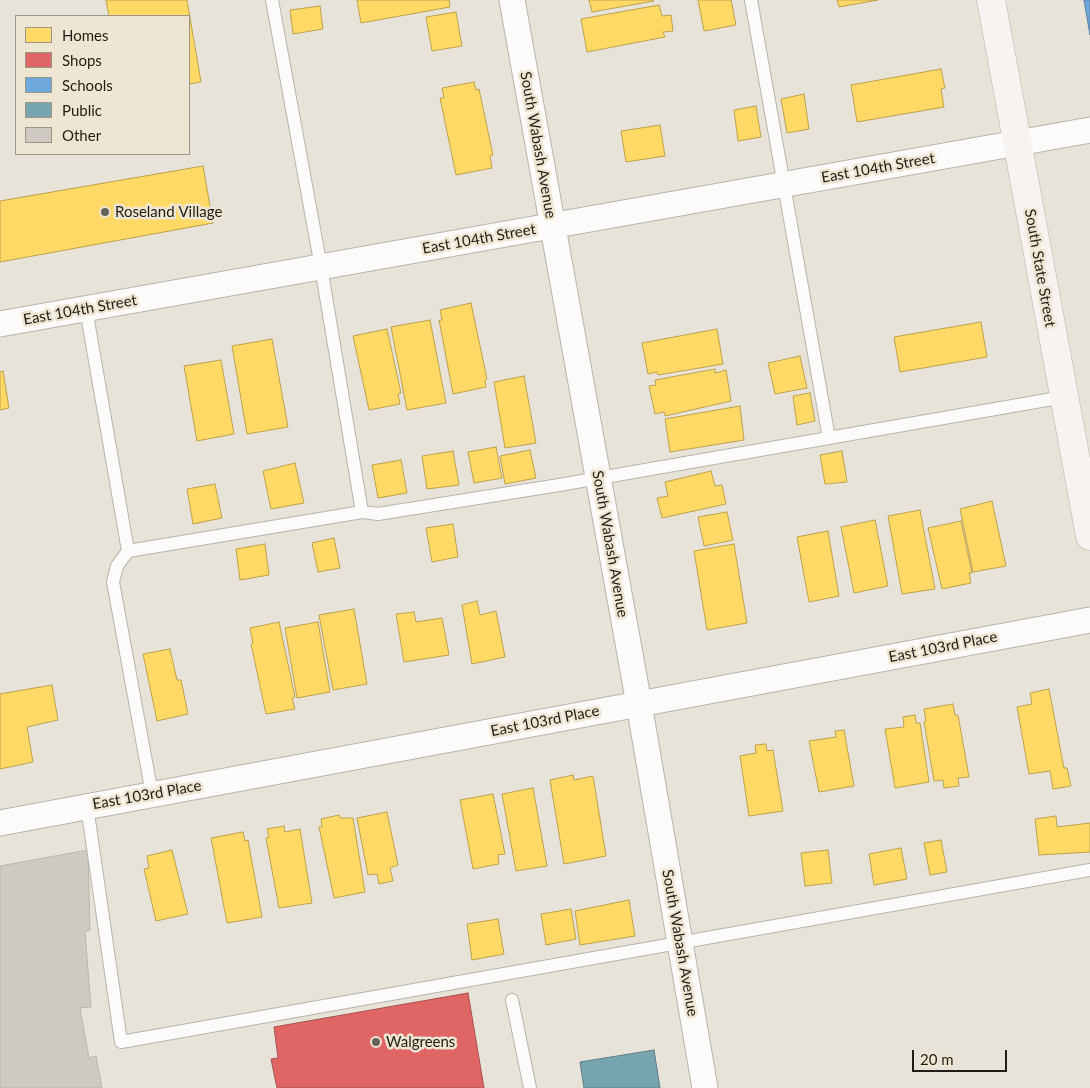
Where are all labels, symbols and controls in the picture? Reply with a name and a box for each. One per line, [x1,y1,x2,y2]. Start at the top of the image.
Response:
legend [15,15,190,155]
text: Homes [62,26,108,44]
text: Shops [62,51,102,69]
street label: South Wabash Avenue [516,70,560,220]
text: Schools [62,76,113,94]
text: Public [62,101,102,119]
text: Other [62,126,101,144]
street label: East 104th Street [820,149,936,187]
place label: Roseland Village [115,203,222,221]
marker: Roseland Village [99,206,111,218]
street label: South State Street [1021,208,1059,328]
street label: East 104th Street [421,220,537,258]
street label: East 104th Street [22,291,138,329]
street label: South Wabash Avenue [588,469,632,619]
street label: East 103rd Place [887,628,999,666]
street label: East 103rd Place [489,702,601,740]
street label: East 103rd Place [91,777,203,813]
street label: South Wabash Avenue [658,868,702,1018]
place label: Walgreens [386,1033,455,1051]
marker: Walgreens [370,1036,382,1048]
scale bar [915,1040,1010,1072]
text: 20 m [920,1050,954,1068]

